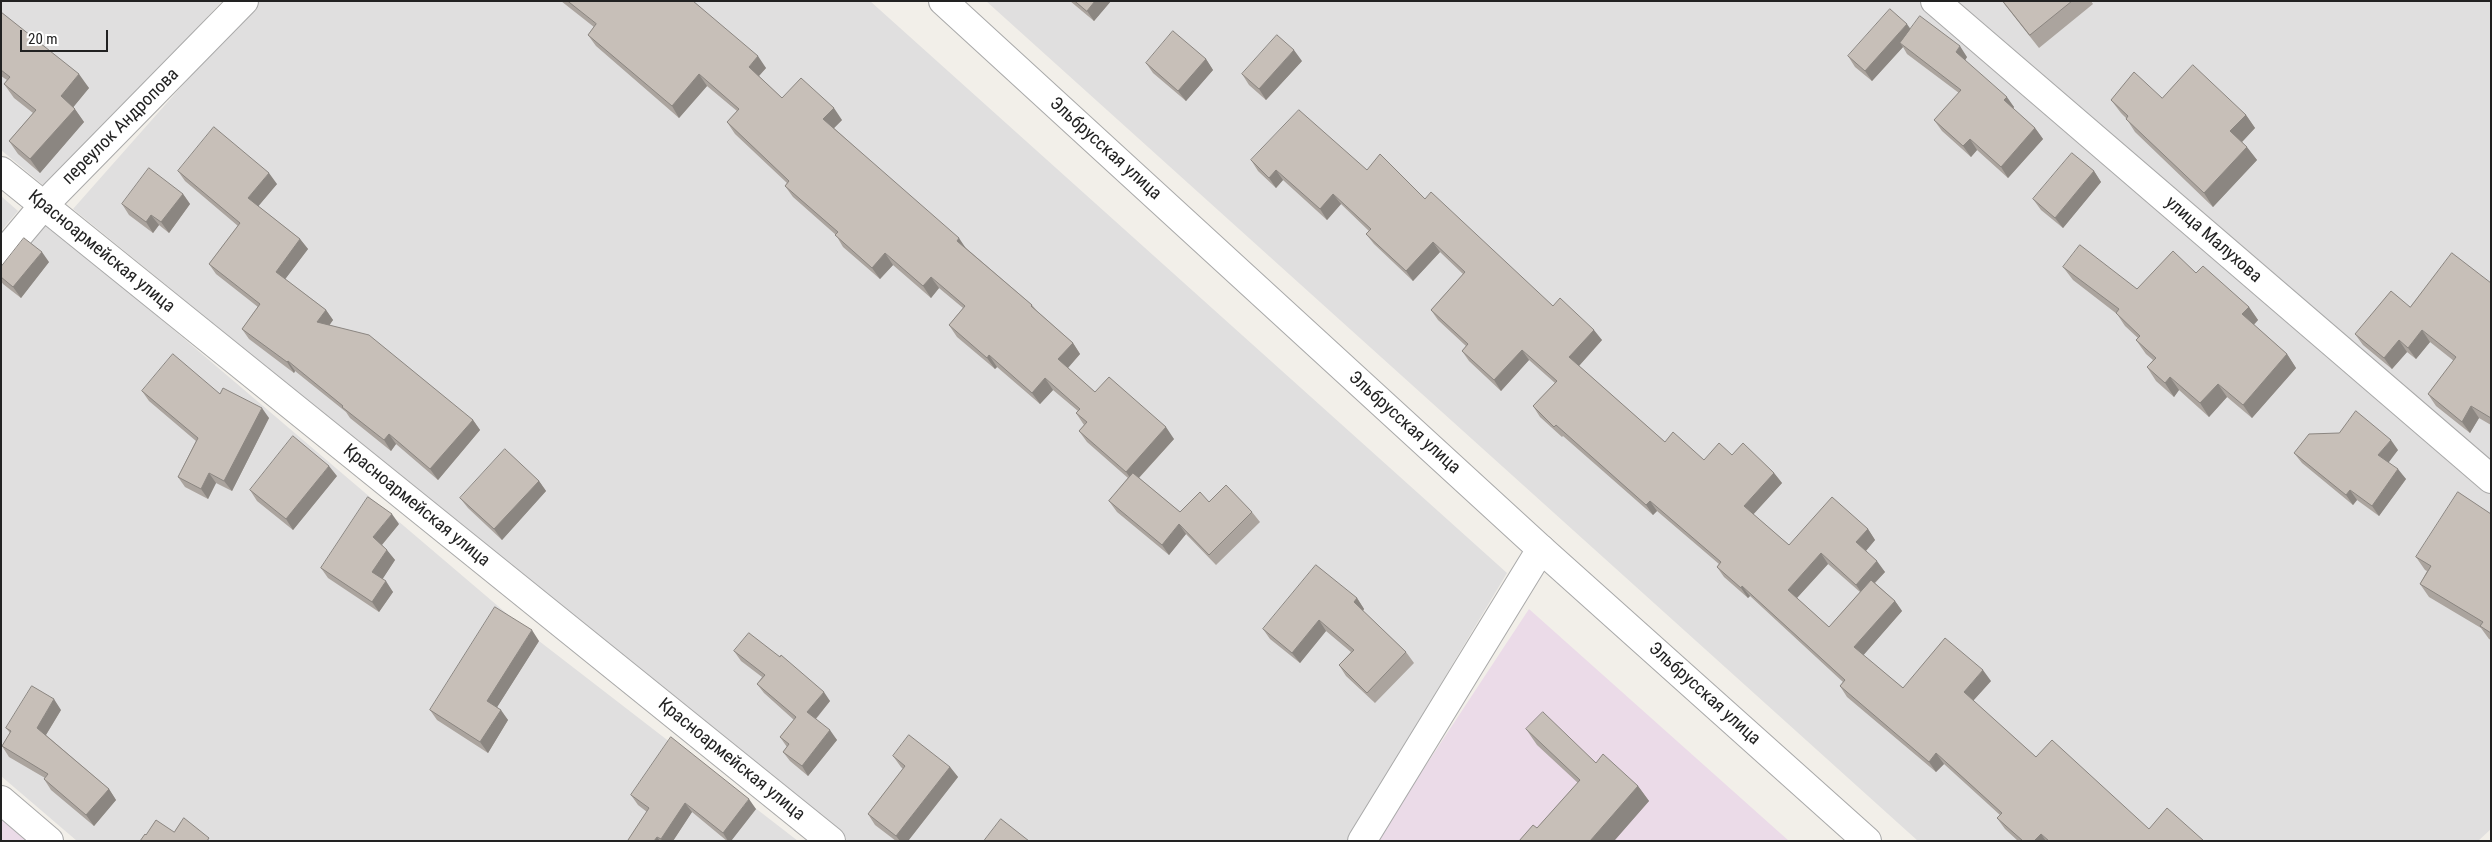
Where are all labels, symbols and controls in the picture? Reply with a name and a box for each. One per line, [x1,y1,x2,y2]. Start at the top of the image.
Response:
scale bar [22,20,110,52]
text: 20 m [28,30,58,48]
street label: переулок Андропова [58,64,184,190]
street label: Эльбрусская улица [1045,93,1165,205]
street label: Красноармейская улица [23,186,179,318]
street label: улица Малухова [2160,192,2266,288]
street label: Эльбрусская улица [1344,367,1464,479]
street label: Красноармейская улица [338,440,494,572]
street label: Эльбрусская улица [1644,638,1764,750]
street label: Красноармейская улица [653,694,809,826]

